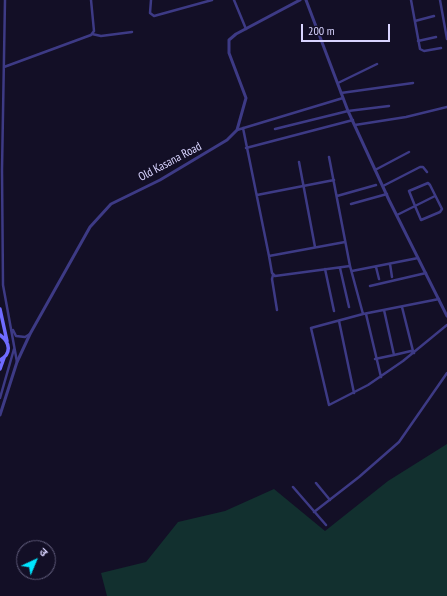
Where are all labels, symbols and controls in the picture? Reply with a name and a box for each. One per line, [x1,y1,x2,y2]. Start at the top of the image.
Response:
scale bar [303,16,392,42]
text: 200 m [308,23,335,38]
street label: Old Kasana Road [136,139,204,185]
north arrow [16,540,56,580]
text: उ [36,545,51,559]

